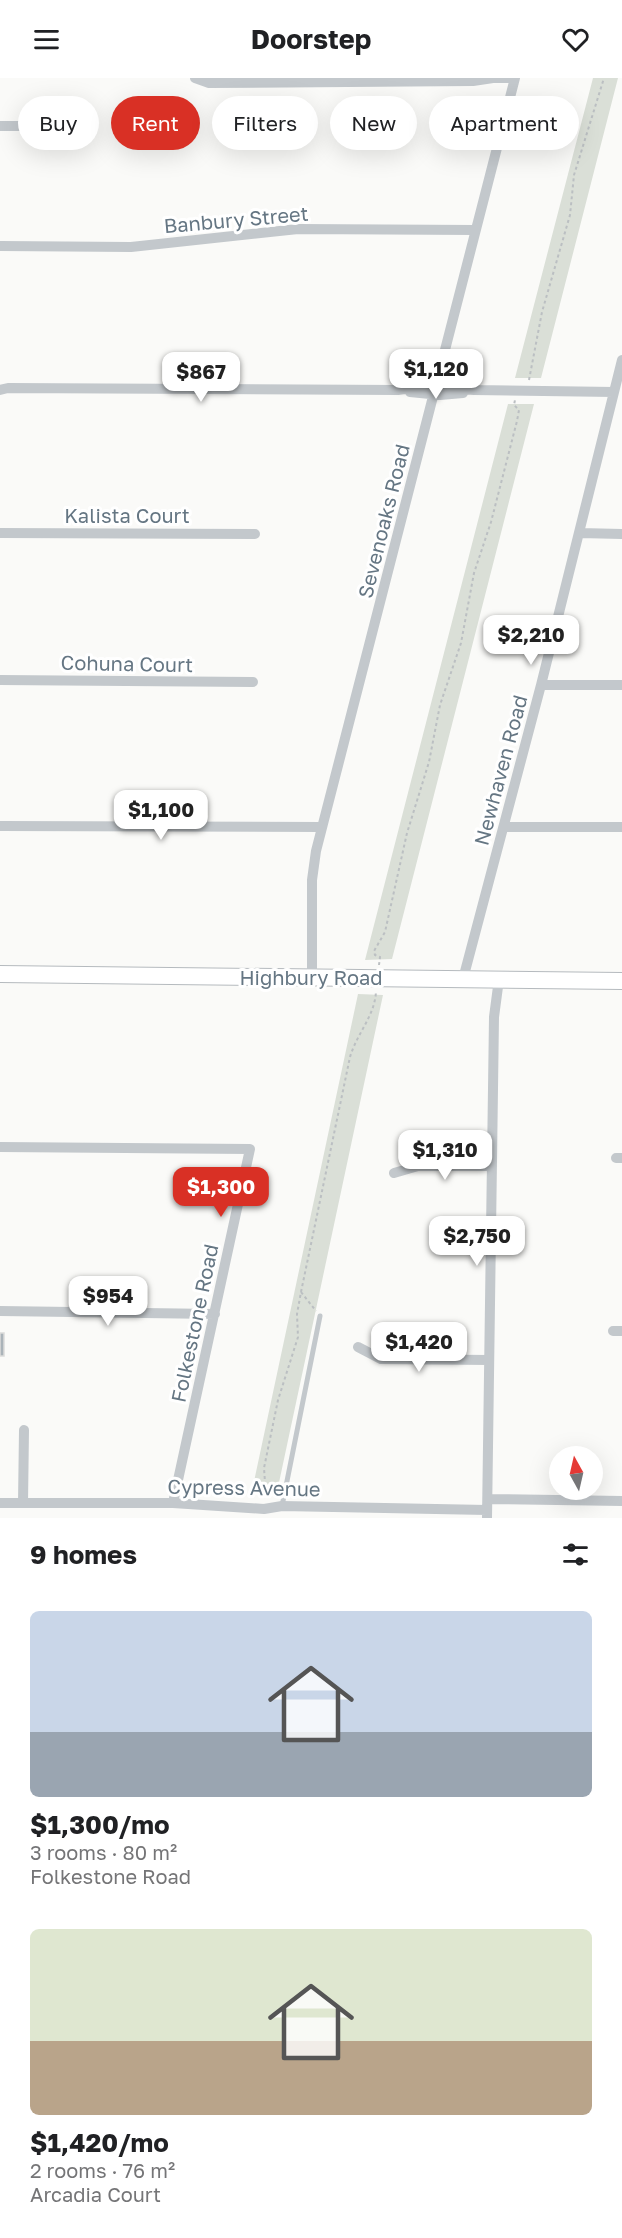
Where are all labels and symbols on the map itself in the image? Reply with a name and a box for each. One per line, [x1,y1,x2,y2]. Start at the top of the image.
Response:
street label: Banbury Street [163,201,309,237]
pin: $1,120 [387,349,485,400]
pin: $867 [165,352,237,403]
street label: Sevenoaks Road [352,441,414,601]
street label: Kalista Court [64,503,190,527]
pin: $2,210 [482,615,580,666]
street label: Cohuna Court [61,650,193,676]
street label: Newhaven Road [468,692,532,848]
pin: $1,100 [112,790,210,841]
street label: Highbury Road [239,965,383,989]
pin: $1,310 [396,1130,494,1181]
pin: $1,300 [172,1167,270,1218]
pin: $2,750 [428,1216,526,1267]
street label: Folkestone Road [166,1242,222,1404]
pin: $954 [72,1276,144,1327]
pin: $1,420 [370,1322,468,1373]
north arrow [549,1446,603,1500]
street label: Cypress Avenue [167,1474,321,1500]

